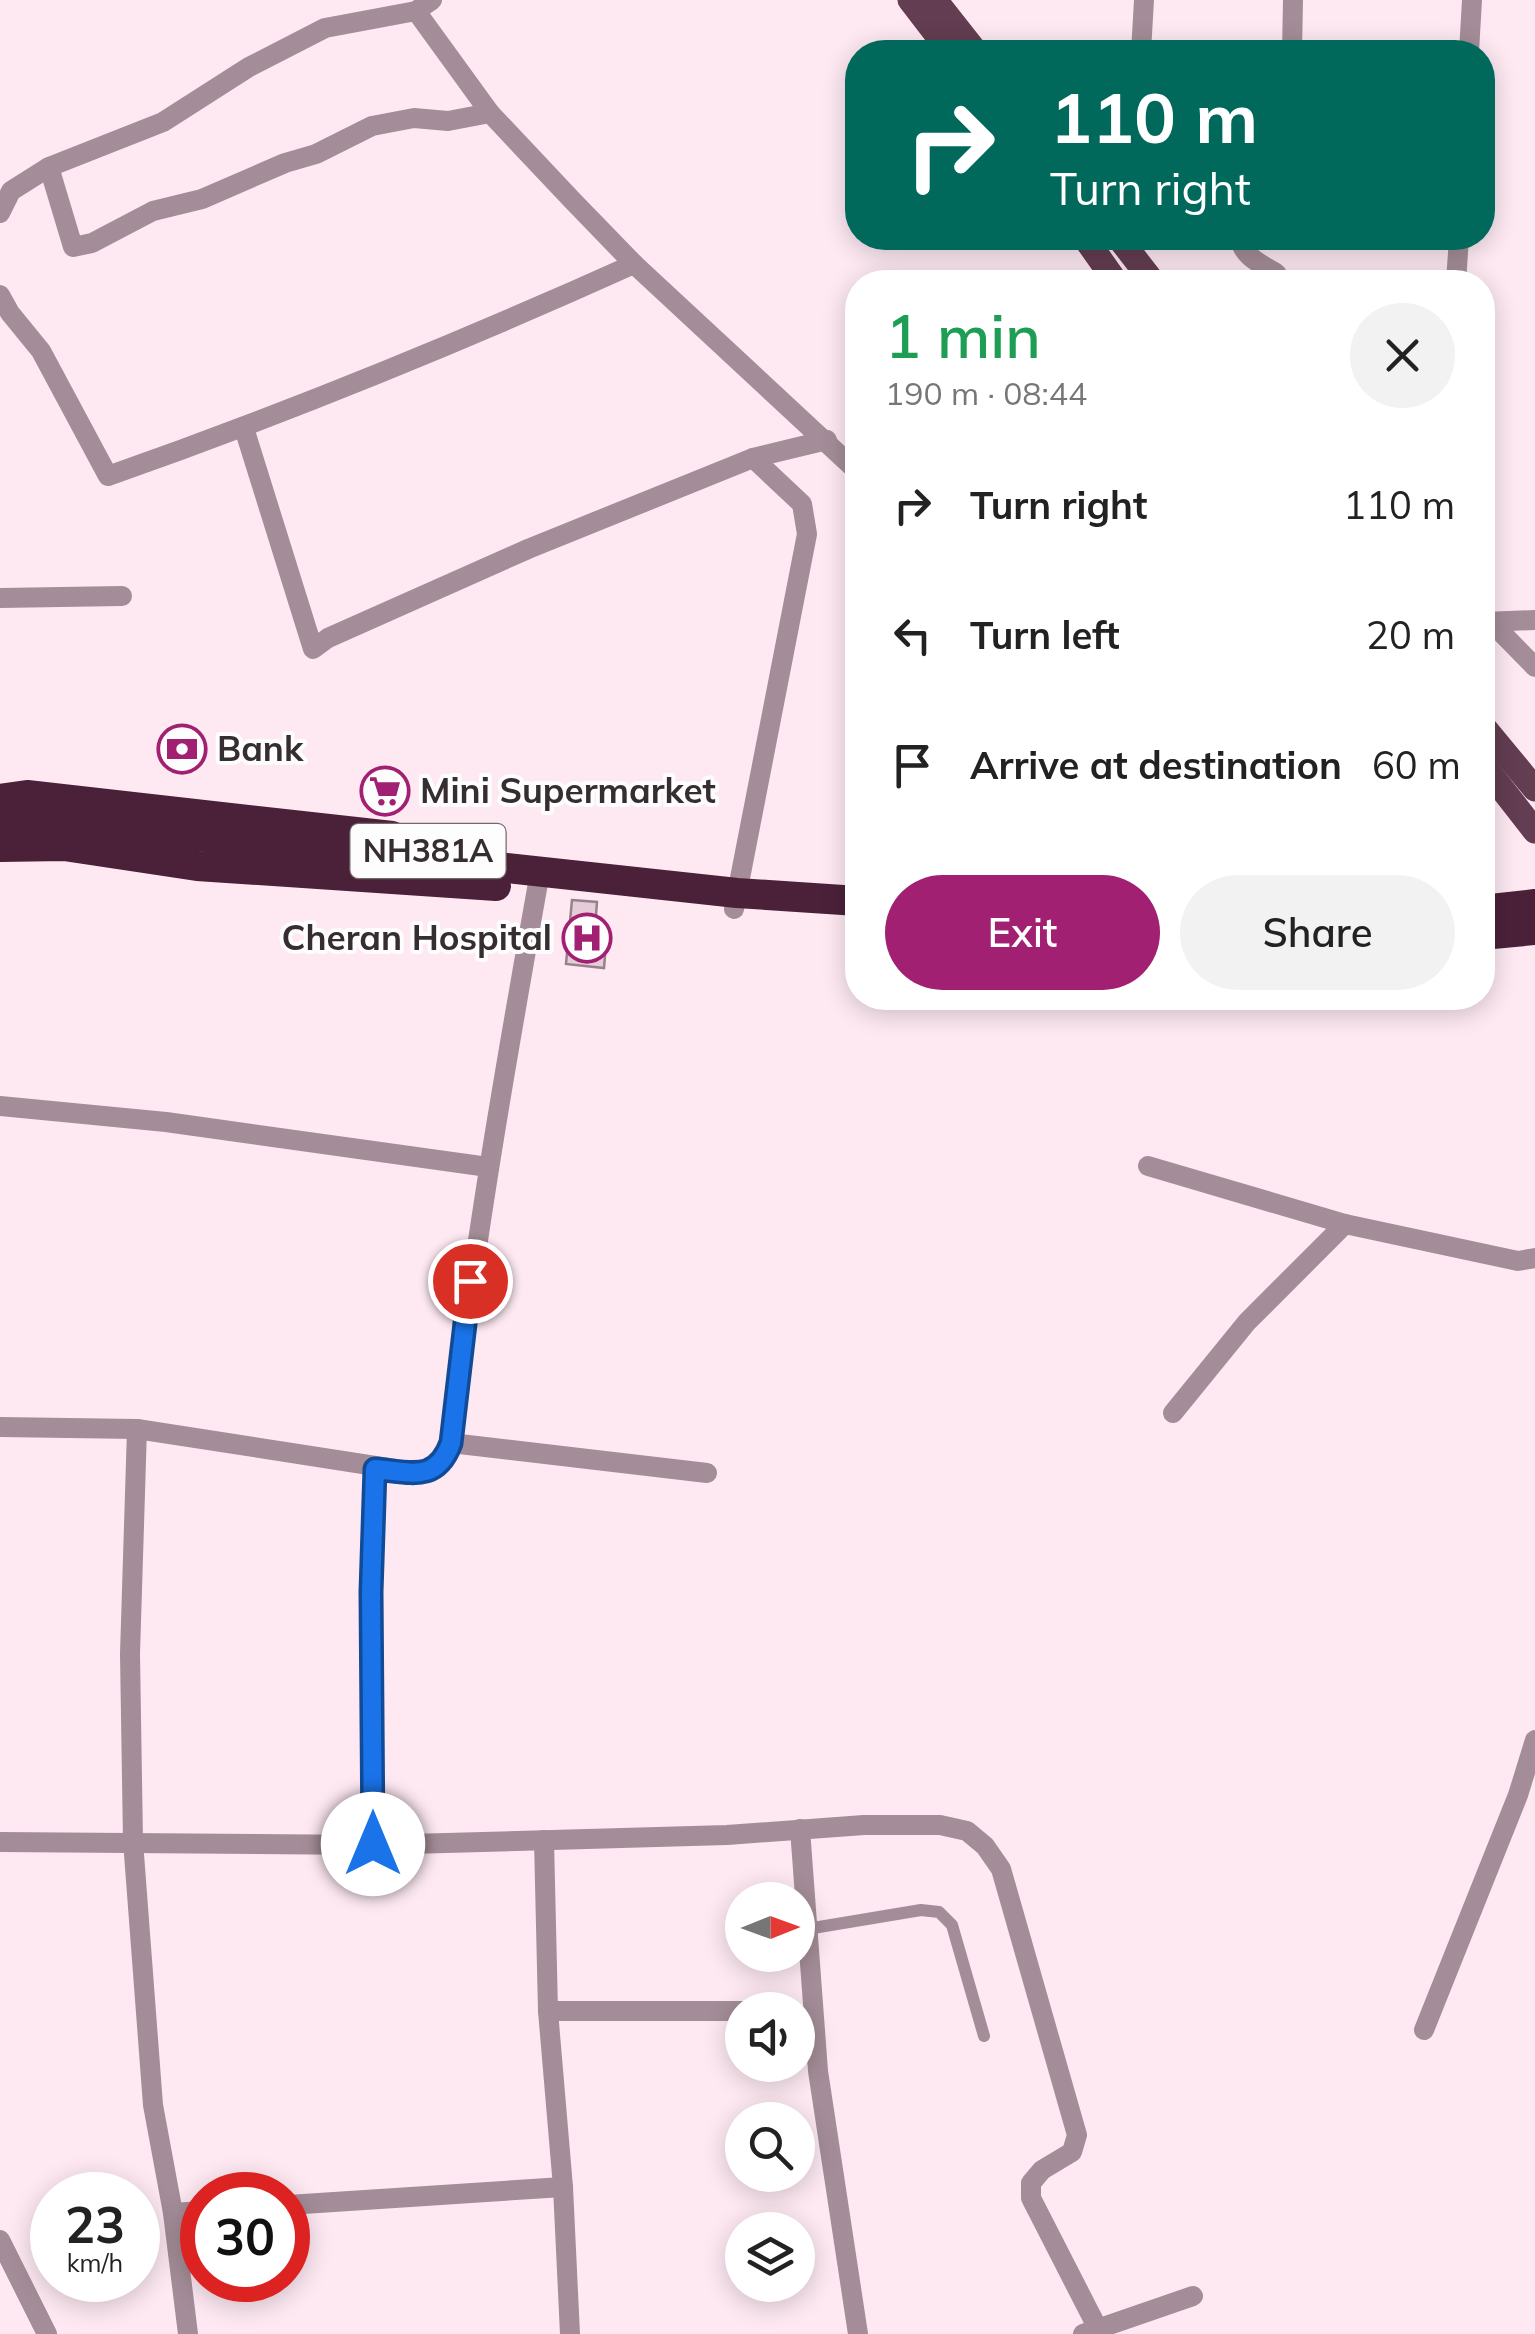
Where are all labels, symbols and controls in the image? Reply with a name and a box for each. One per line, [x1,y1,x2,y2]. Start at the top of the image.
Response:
text: 110 m [1050,73,1258,161]
icon: right [885,80,1015,210]
text: Turn right [1050,160,1251,216]
text: 1 min [885,298,1041,373]
button: close [1350,303,1455,408]
text: 190 m · 08:44 [885,373,1087,413]
icon: right [885,478,940,533]
text: Turn right [970,481,1147,529]
text: 110 m [1343,481,1455,529]
icon: left [885,608,940,663]
text: Turn left [970,611,1120,659]
text: 20 m [1366,611,1455,659]
bank icon: Bank [156,723,208,775]
place label: Bank [217,726,304,770]
icon: arrive [885,738,940,793]
text: Arrive at destination [970,741,1342,789]
text: 60 m [1372,741,1461,789]
supermarket icon: Mini Supermarket [359,765,411,817]
place label: Mini Supermarket [420,768,716,812]
road number: NH381A [350,824,506,878]
button: Exit [885,875,1160,990]
button: Share [1180,875,1455,990]
hospital icon: Cheran Hospital [561,912,613,964]
place label: Cheran Hospital [281,915,552,959]
pin [428,1239,513,1324]
icon: arrive [443,1254,498,1309]
position arrow [321,1792,425,1896]
north arrow [725,1882,815,1972]
map controls [725,1882,815,2302]
button: sound [725,1992,815,2082]
button: search [725,2102,815,2192]
speed limit sign: 30 [180,2172,310,2302]
text: 23 [65,2193,125,2256]
button: layers [725,2212,815,2302]
text: km/h [67,2247,123,2278]

